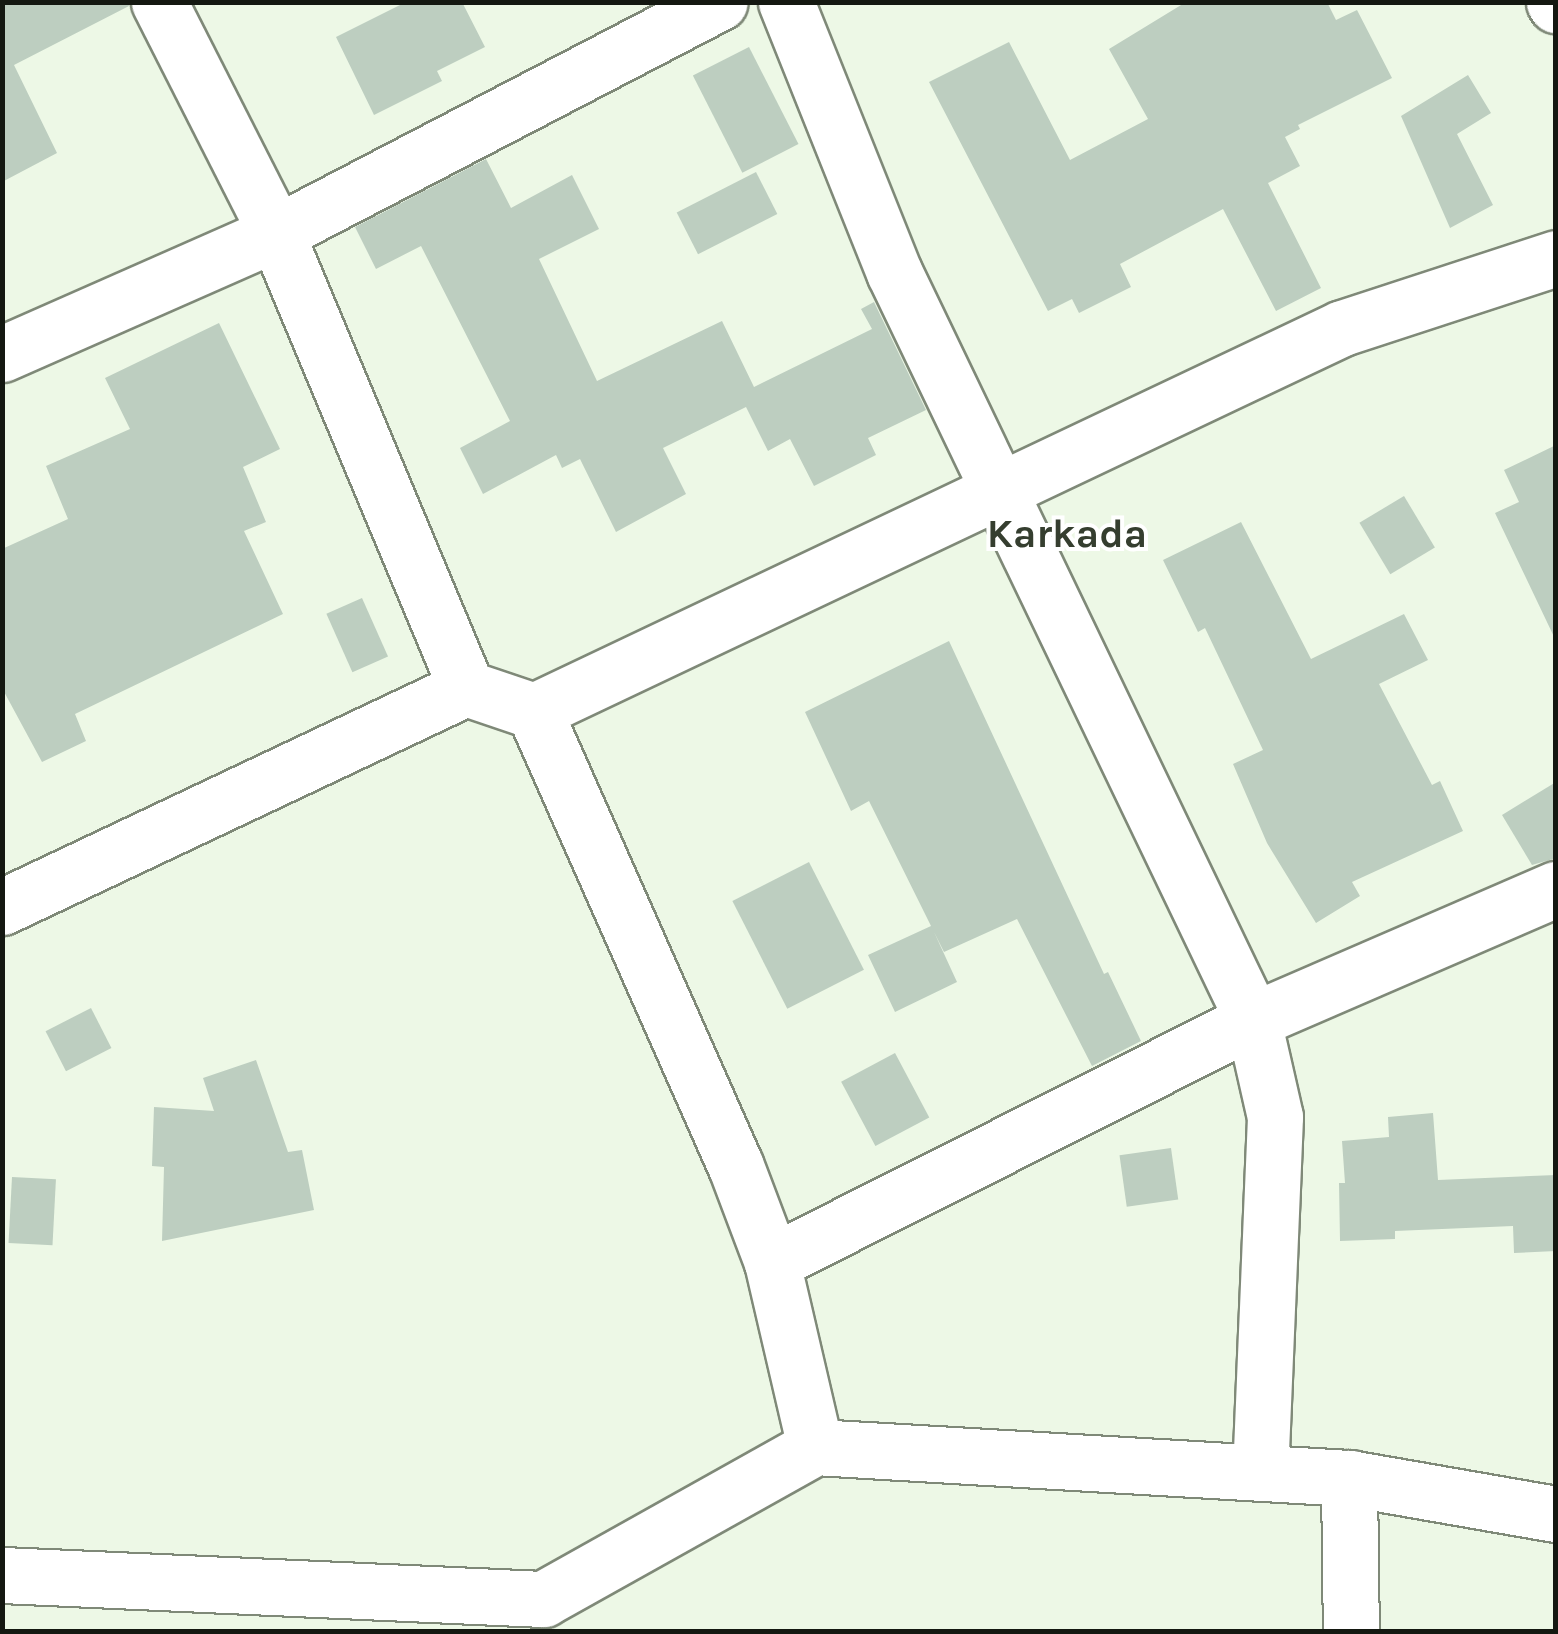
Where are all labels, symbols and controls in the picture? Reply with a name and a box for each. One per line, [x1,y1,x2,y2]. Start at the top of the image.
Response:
district label: Karkada [987,510,1147,558]

